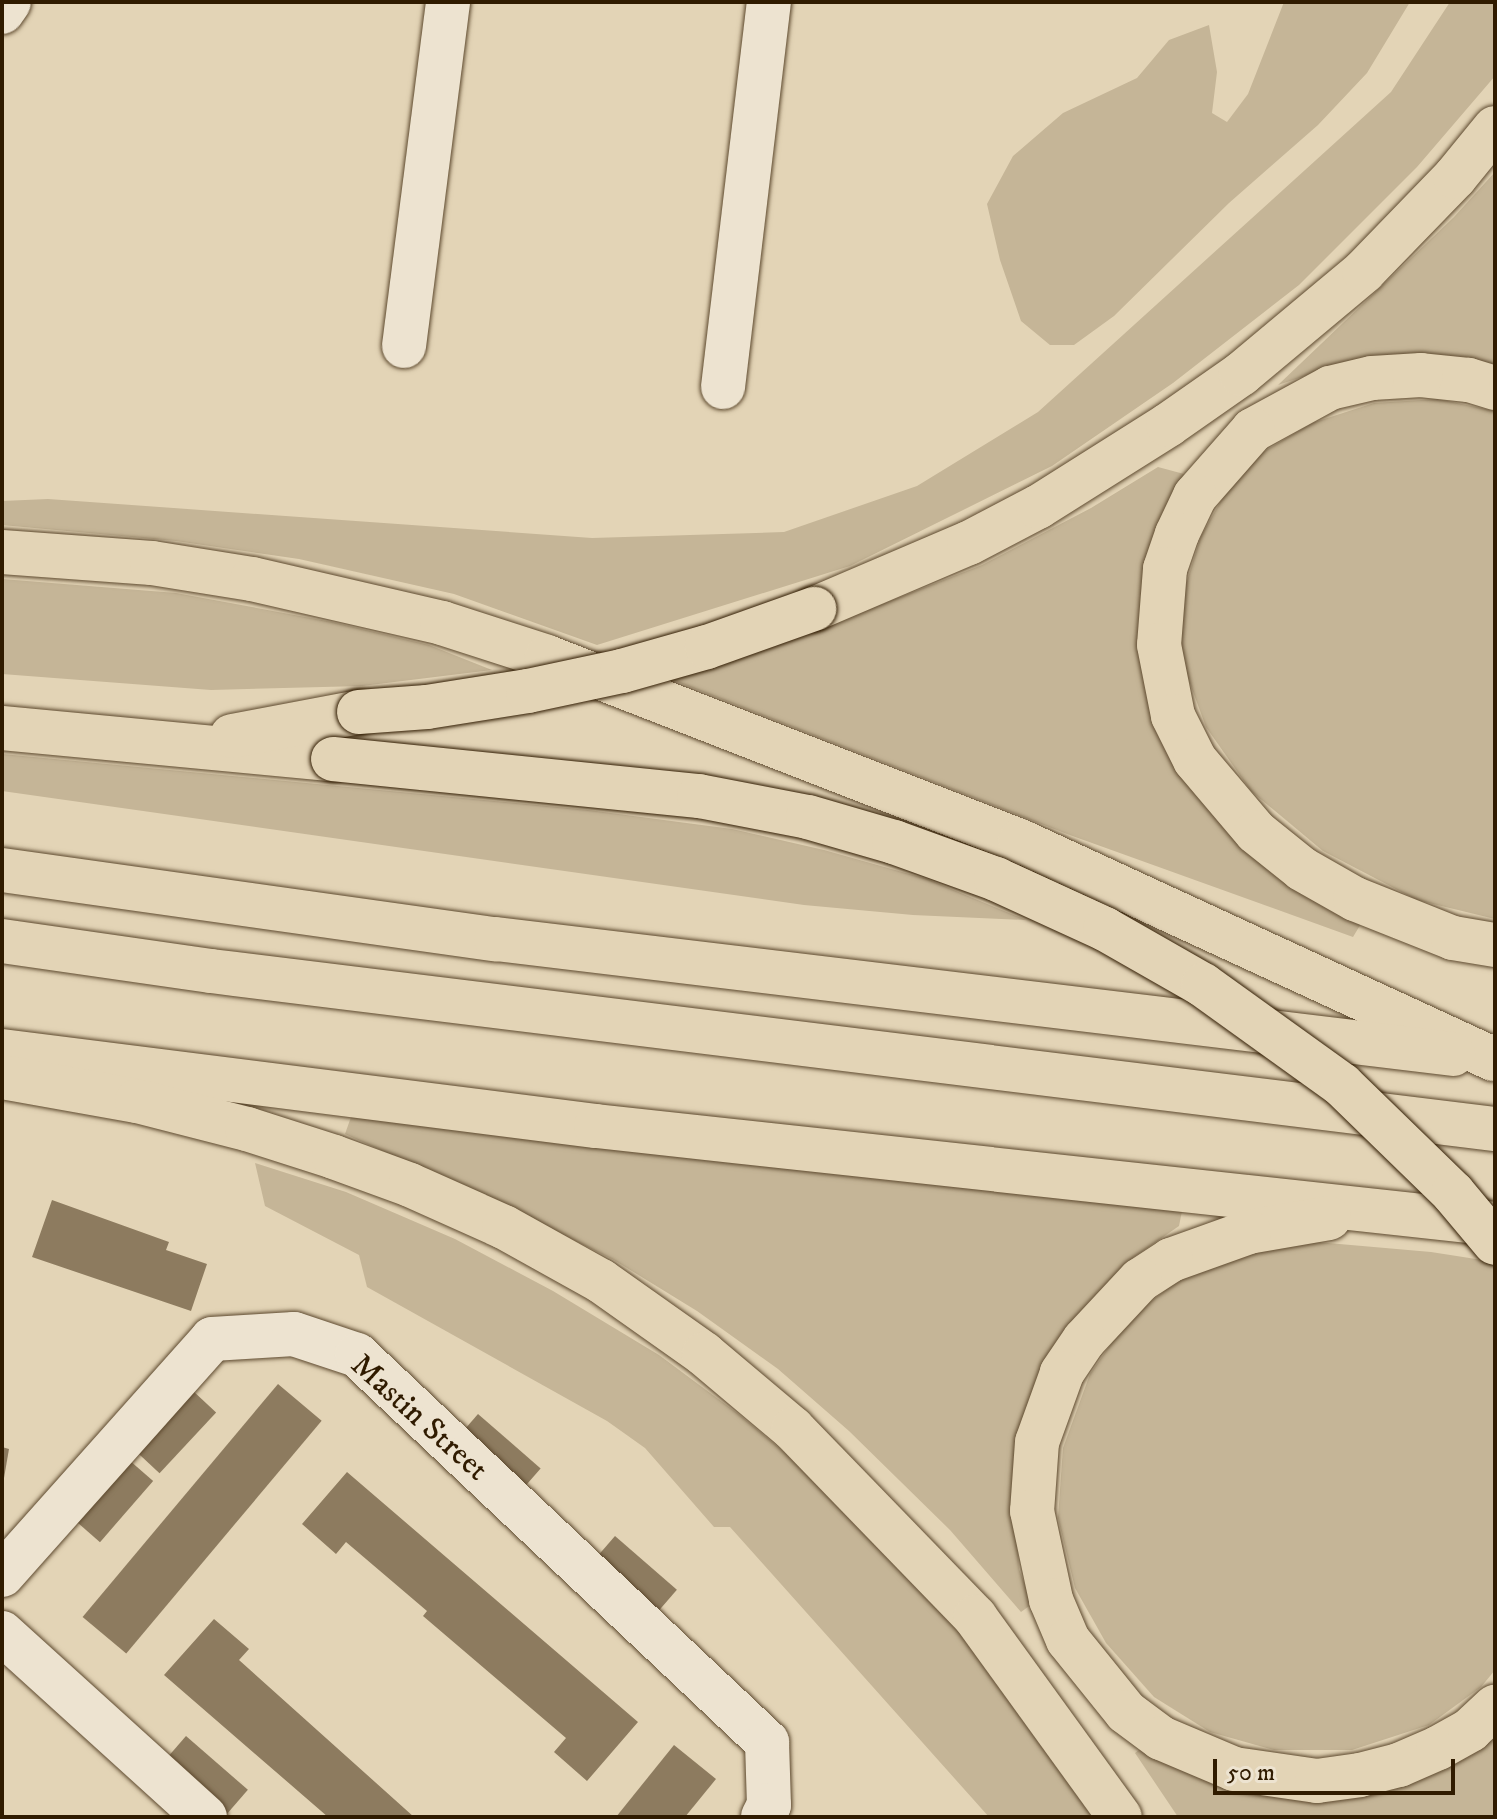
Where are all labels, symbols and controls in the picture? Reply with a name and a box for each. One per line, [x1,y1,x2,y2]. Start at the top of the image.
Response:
street label: Mastin Street [343,1346,495,1490]
scale bar [1217,1743,1459,1793]
text: 50 m [1227,1758,1275,1788]

